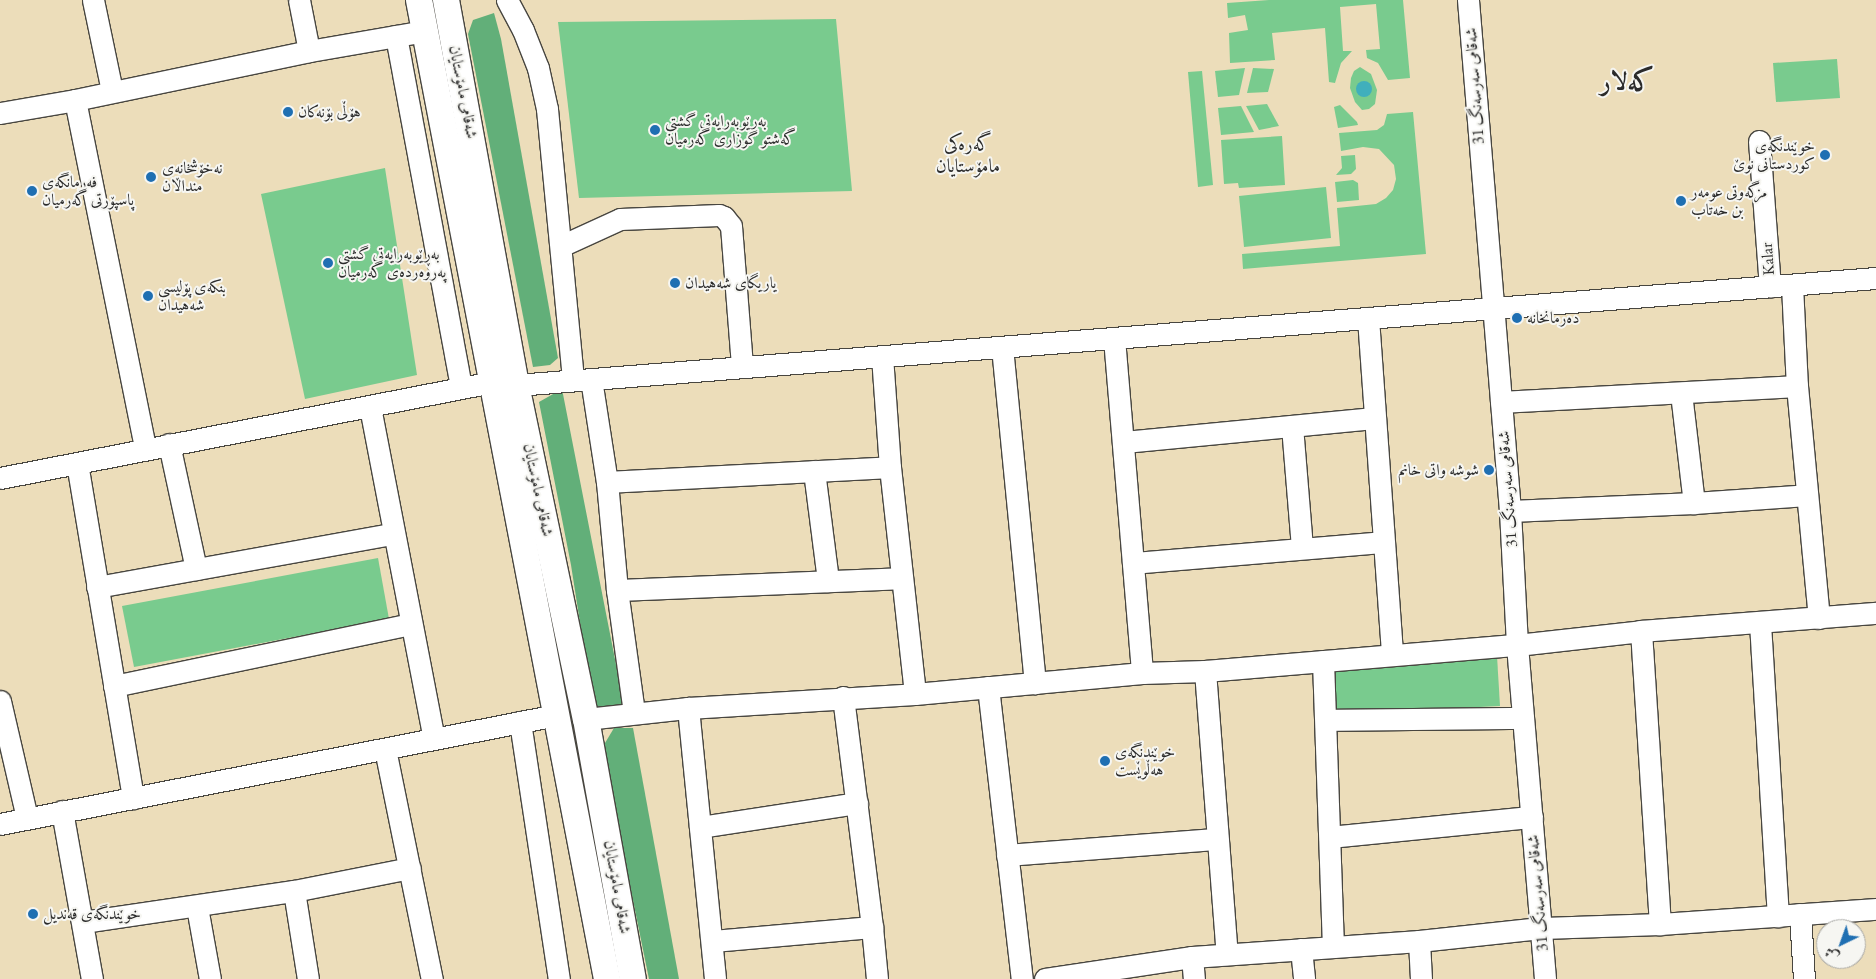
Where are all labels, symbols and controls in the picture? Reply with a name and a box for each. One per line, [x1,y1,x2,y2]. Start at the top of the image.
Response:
street label: شەقامی سەرسەنگ 31 [1461,27,1489,145]
street label: شەقامی مامۆستایان [445,44,481,140]
district label: کەلار [1600,66,1654,98]
place label: هۆڵی بۆنەکان [298,102,361,122]
marker: هۆڵی بۆنەکان [282,106,294,118]
place label: بەڕێوبەرایەتی گشتی گەشتو گوزاری گەرمیان [665,111,796,149]
marker: بەڕێوبەرایەتی گشتی گەشتو گوزاری گەرمیان [649,124,661,136]
district label: گەرەکی مامۆستایان [936,133,1000,177]
place label: خوێندنگەی کوردستانی نوێ [1733,136,1815,174]
marker: خوێندنگەی کوردستانی نوێ [1819,149,1831,161]
place label: نەخۆشخانەی منداڵان [162,158,222,196]
marker: نەخۆشخانەی منداڵان [144,170,158,184]
place label: فەرمانگەی پاسپۆرتی گەرمیان [42,172,134,210]
place label: مزگەوتی عومەر بن خەتاب [1691,182,1767,220]
marker: فەرمانگەی پاسپۆرتی گەرمیان [26,185,38,197]
marker: مزگەوتی عومەر بن خەتاب [1675,195,1687,207]
street label: Kalar [1757,242,1779,276]
place label: بەڕێوبەرایەتی گشتی پەروەردەی گەرمیان [338,244,446,282]
marker: بەڕێوبەرایەتی گشتی پەروەردەی گەرمیان [322,257,334,269]
place label: یاریگای شەهیدان [685,273,776,293]
place label: بنکەی پۆلیسی شەهیدان [158,277,226,315]
marker: یاریگای شەهیدان [669,277,681,289]
marker: بنکەی پۆلیسی شەهیدان [142,290,154,302]
place label: دەرمانخانە [1527,308,1579,328]
marker: دەرمانخانە [1511,312,1523,324]
street label: شەقامی سەرسەنگ 31 [1494,430,1522,548]
street label: شەقامی مامۆستایان [519,442,557,538]
place label: شوشه واتى خانم [1398,460,1479,480]
marker: شوشه واتى خانم [1483,464,1495,476]
place label: خوێندنگەی هەڵوێست [1115,742,1175,780]
marker: خوێندنگەی هەڵوێست [1099,755,1111,767]
street label: شەقامی سەرسەنگ 31 [1523,834,1553,952]
street label: شەقامی مامۆستایان [599,839,635,935]
place label: خوێندنگەی قەندیل [43,904,141,924]
marker: خوێندنگەی قەندیل [27,908,39,920]
north arrow [1816,919,1866,969]
text: ش [1820,943,1843,966]

